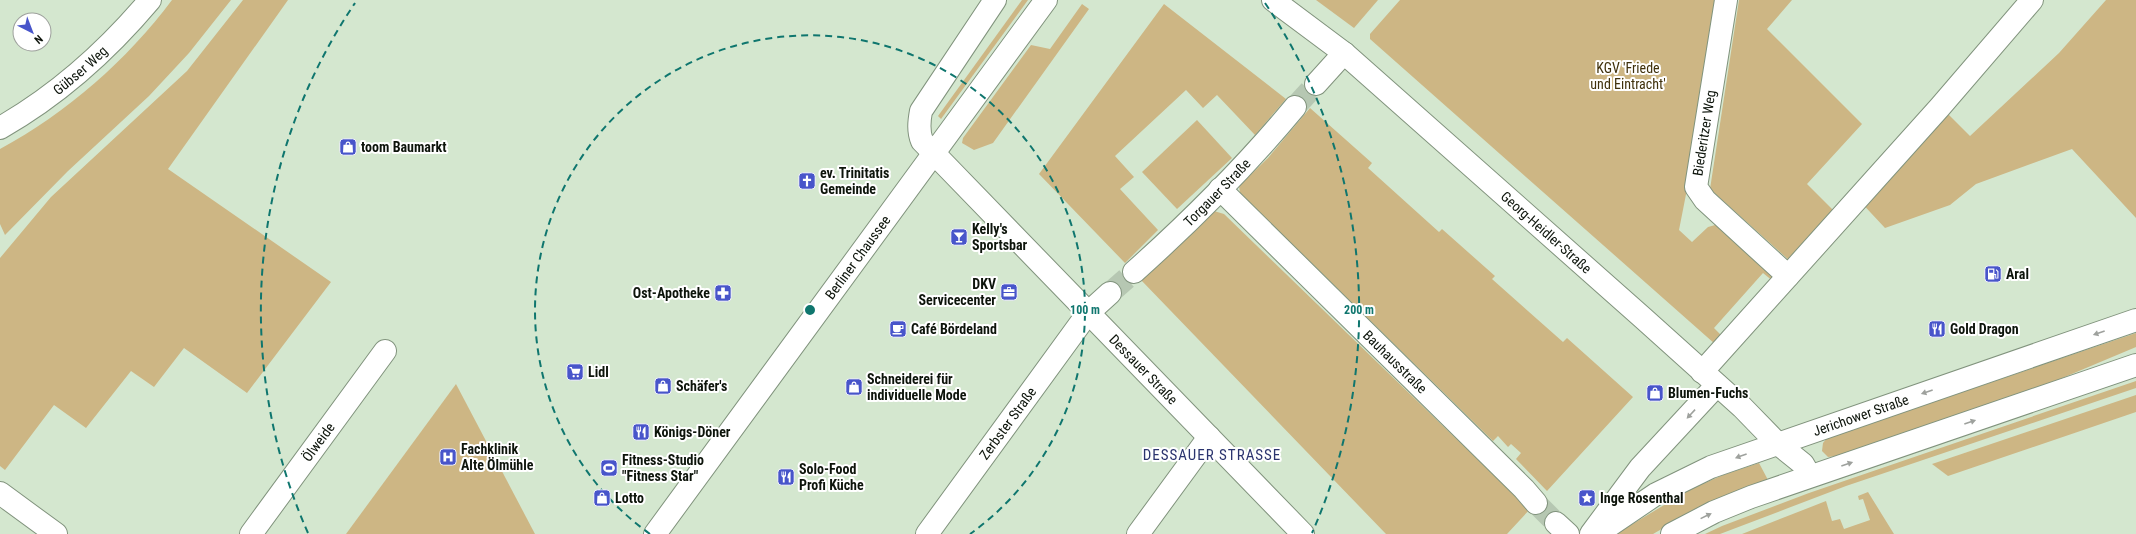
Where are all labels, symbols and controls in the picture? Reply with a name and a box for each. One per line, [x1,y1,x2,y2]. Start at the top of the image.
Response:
north arrow [12,12,52,52]
text: N [31,32,45,46]
street label: Gübser Weg [50,43,111,98]
park label: KGV 'Friede und Eintracht' [1590,60,1666,92]
street label: Biederitzer Weg [1689,89,1719,177]
shop icon: toom Baumarkt [338,137,358,157]
place label: toom Baumarkt [361,139,447,155]
street label: Torgauer Straße [1180,155,1254,230]
place label: ev. Trinitatis Gemeinde [820,165,889,197]
church icon: ev. Trinitatis Gemeinde [797,171,817,191]
street label: Georg-Heidler-Straße [1498,188,1595,277]
street label: Berliner Chaussee [822,212,894,302]
place label: Kelly's Sportsbar [972,221,1028,253]
bar icon: Kelly's Sportsbar [949,227,969,247]
fuel station icon: Aral [1983,264,2003,284]
place label: Aral [2006,266,2029,282]
place label: DKV Servicecenter [918,276,996,308]
office icon: DKV Servicecenter [999,282,1019,302]
pharmacy icon: Ost-Apotheke [713,283,733,303]
place label: Ost-Apotheke [633,285,710,301]
centre of rings [803,303,817,317]
text: 100 m [1070,303,1100,317]
text: 200 m [1344,303,1374,317]
cafe icon: Café Bördeland [888,319,908,339]
restaurant icon: Gold Dragon [1927,319,1947,339]
place label: Café Bördeland [911,321,997,337]
place label: Gold Dragon [1950,321,2019,337]
street label: Bauhausstraße [1360,327,1431,397]
one-way arrow [2093,330,2105,336]
street label: Dessauer Straße [1106,331,1181,408]
supermarket icon: Lidl [565,362,585,382]
place label: Lidl [588,364,609,380]
place label: Schneiderei für individuelle Mode [867,371,967,403]
shop icon: Schäfer's [653,376,673,396]
shop icon: Schneiderei für individuelle Mode [844,377,864,397]
place label: Schäfer's [676,378,727,394]
shop icon: Blumen-Fuchs [1645,383,1665,403]
street label: Zerbster Straße [976,384,1040,463]
place label: Blumen-Fuchs [1668,385,1748,401]
one-way arrow [1921,390,1933,396]
street label: Jerichower Straße [1811,391,1911,439]
one-way arrow [1686,409,1695,419]
one-way arrow [1965,418,1977,424]
street label: Ölweide [299,419,338,465]
restaurant icon: Königs-Döner [631,422,651,442]
place label: Königs-Döner [654,424,731,440]
place label: Fachklinik Alte Ölmühle [461,441,534,473]
district label: DESSAUER STRASSE [1143,446,1281,464]
hospital icon: Fachklinik Alte Ölmühle [438,447,458,467]
place label: Fitness-Studio "Fitness Star" [622,452,704,484]
one-way arrow [1734,453,1746,459]
sports icon: Fitness-Studio "Fitness Star" [599,458,619,478]
place label: Solo-Food Profi Küche [799,461,864,493]
one-way arrow [1842,461,1854,467]
restaurant icon: Solo-Food Profi Küche [776,467,796,487]
shop icon: Lotto [592,488,612,508]
place icon: Inge Rosenthal [1577,488,1597,508]
place label: Lotto [615,490,644,506]
place label: Inge Rosenthal [1600,490,1684,506]
one-way arrow [1701,513,1712,519]

